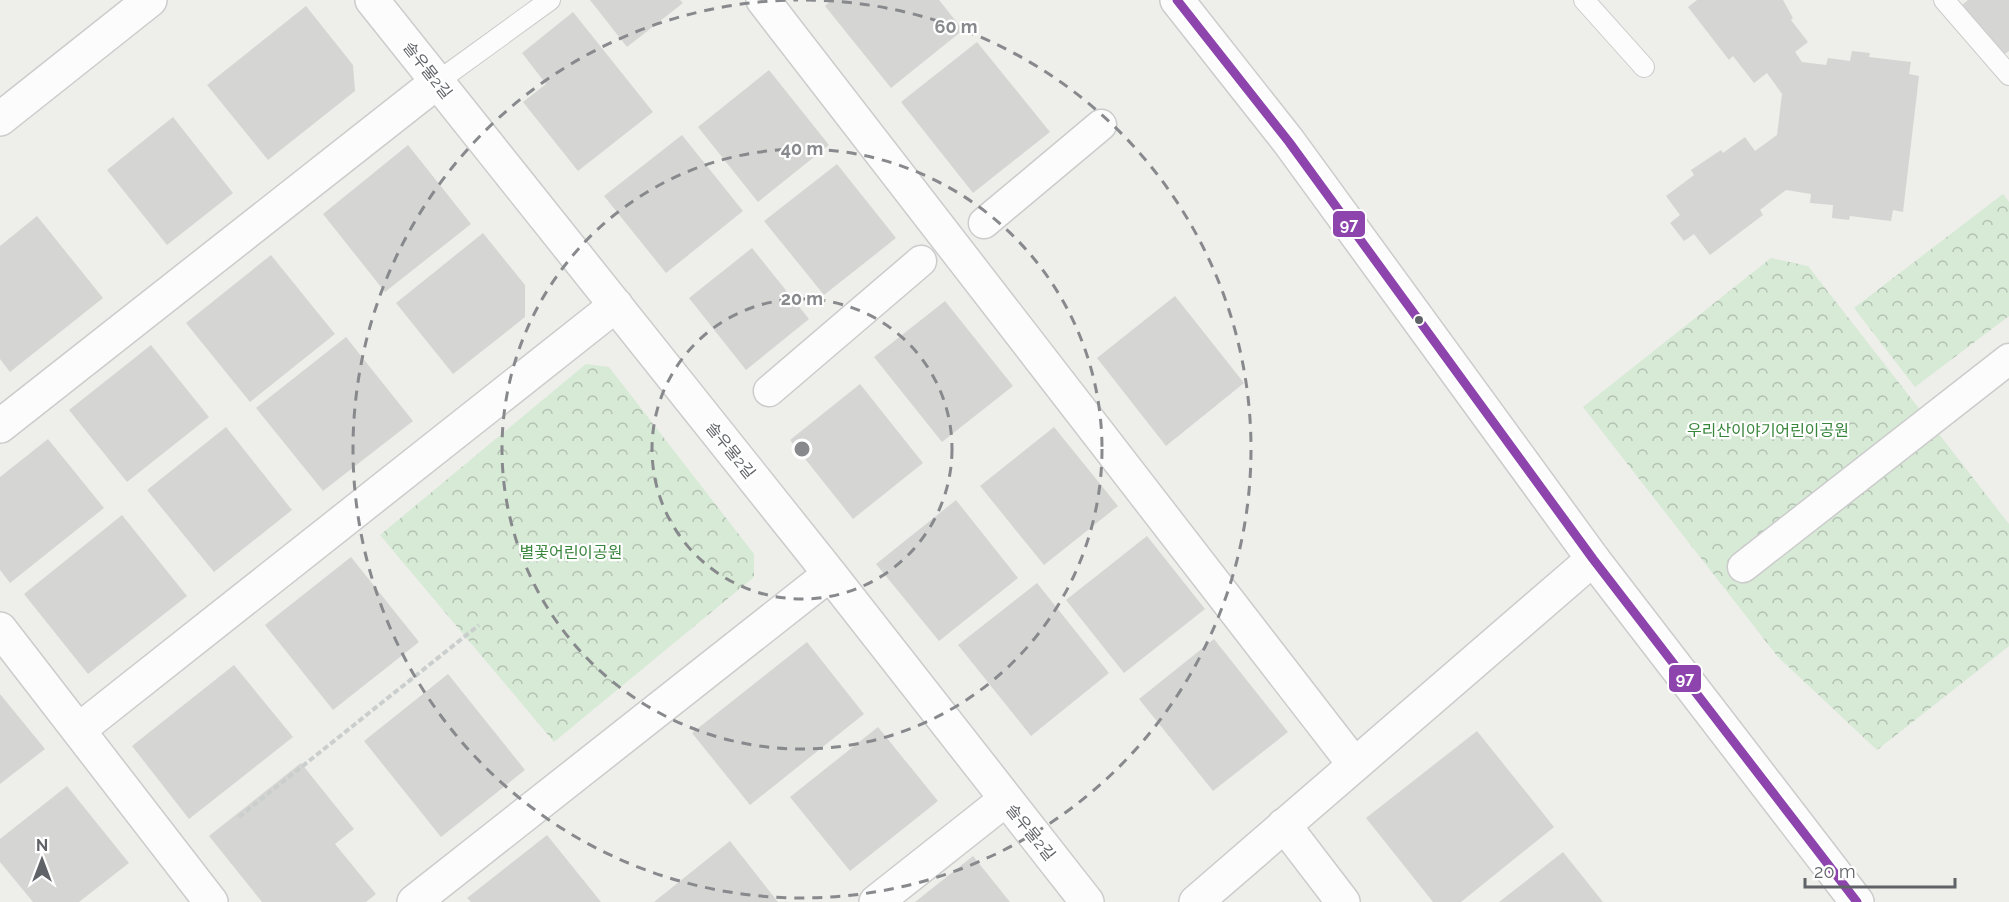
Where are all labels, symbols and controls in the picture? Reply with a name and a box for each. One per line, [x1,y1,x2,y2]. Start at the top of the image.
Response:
text: 60 m [934,16,978,37]
street label: 솔우물2길 [399,38,456,103]
text: 40 m [781,138,823,159]
line badge: 97 [1332,210,1366,238]
text: 97 [1340,215,1358,234]
text: 20 m [781,288,823,309]
unlabelled marker [1413,314,1425,326]
street label: 솔우물2길 [702,418,759,482]
park label: 우리산이야기어린이공원 [1687,421,1849,440]
centre of rings [792,439,812,459]
park label: 별꽃어린이공원 [519,543,623,562]
line badge: 97 [1668,664,1702,693]
text: 97 [1676,669,1694,688]
street label: 솔우물2길 [1002,800,1059,864]
north arrow [12,830,72,890]
text: N [36,836,48,855]
scale bar [1805,851,1955,889]
text: 20 m [1814,861,1856,882]

